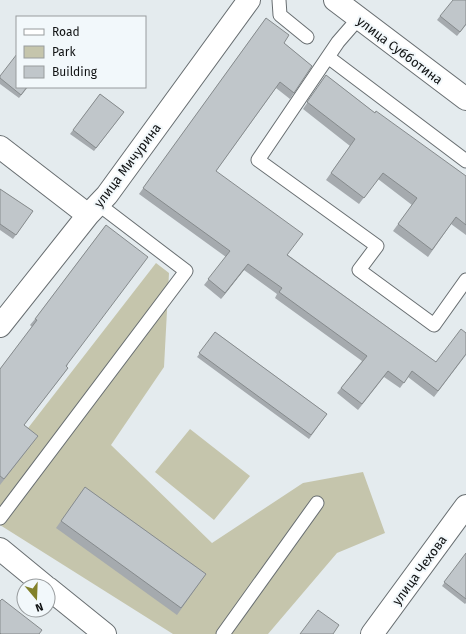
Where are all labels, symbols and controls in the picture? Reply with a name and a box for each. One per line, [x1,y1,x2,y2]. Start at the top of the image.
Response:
street label: улица Субботина [354,13,446,88]
legend [16,16,146,88]
text: Road [52,25,80,39]
text: Park [52,45,76,59]
text: Building [52,65,98,79]
street label: улица Мичурина [91,120,164,210]
street label: улица Чехова [389,532,450,608]
north arrow [16,578,56,618]
text: N [34,600,45,614]

